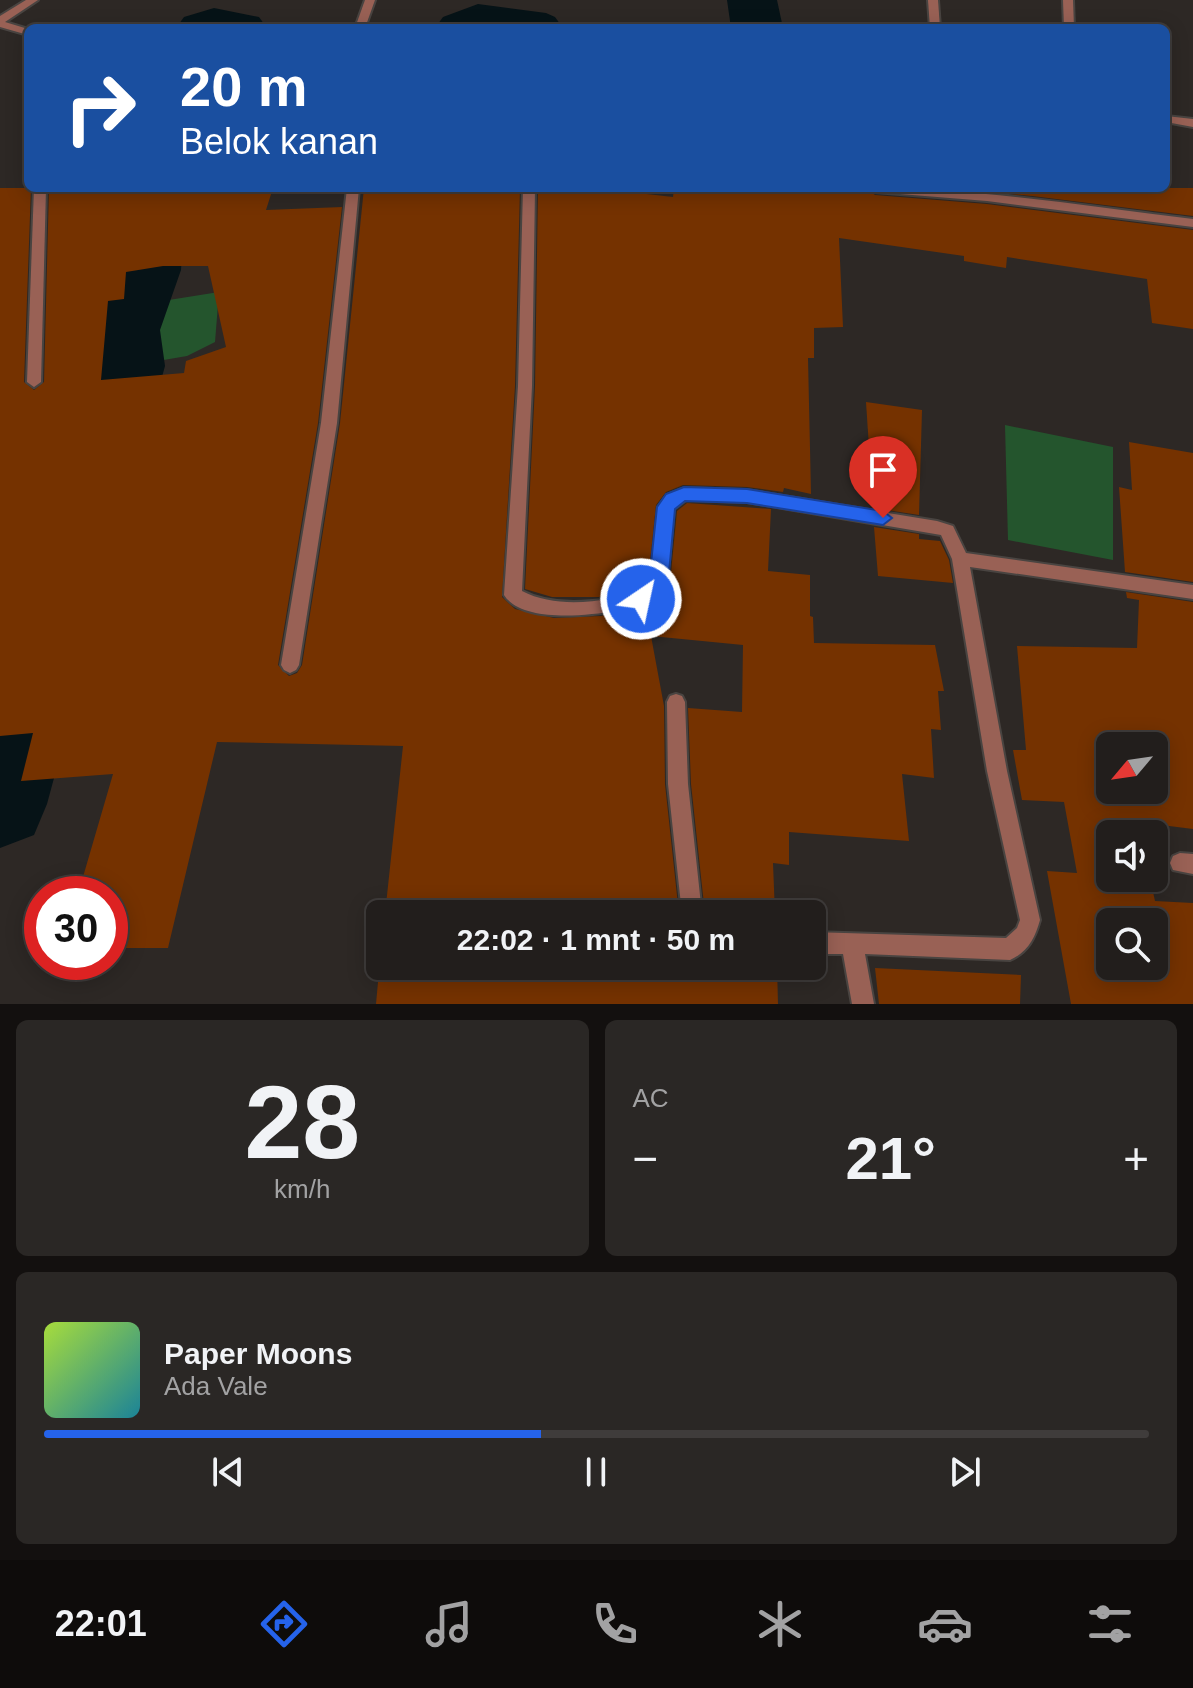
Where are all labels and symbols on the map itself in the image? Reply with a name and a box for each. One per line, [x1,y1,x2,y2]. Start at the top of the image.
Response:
pin [849,436,917,518]
position arrow [599,557,683,641]
north arrow [1096,732,1168,804]
speed limit sign: 30 [24,876,128,980]

